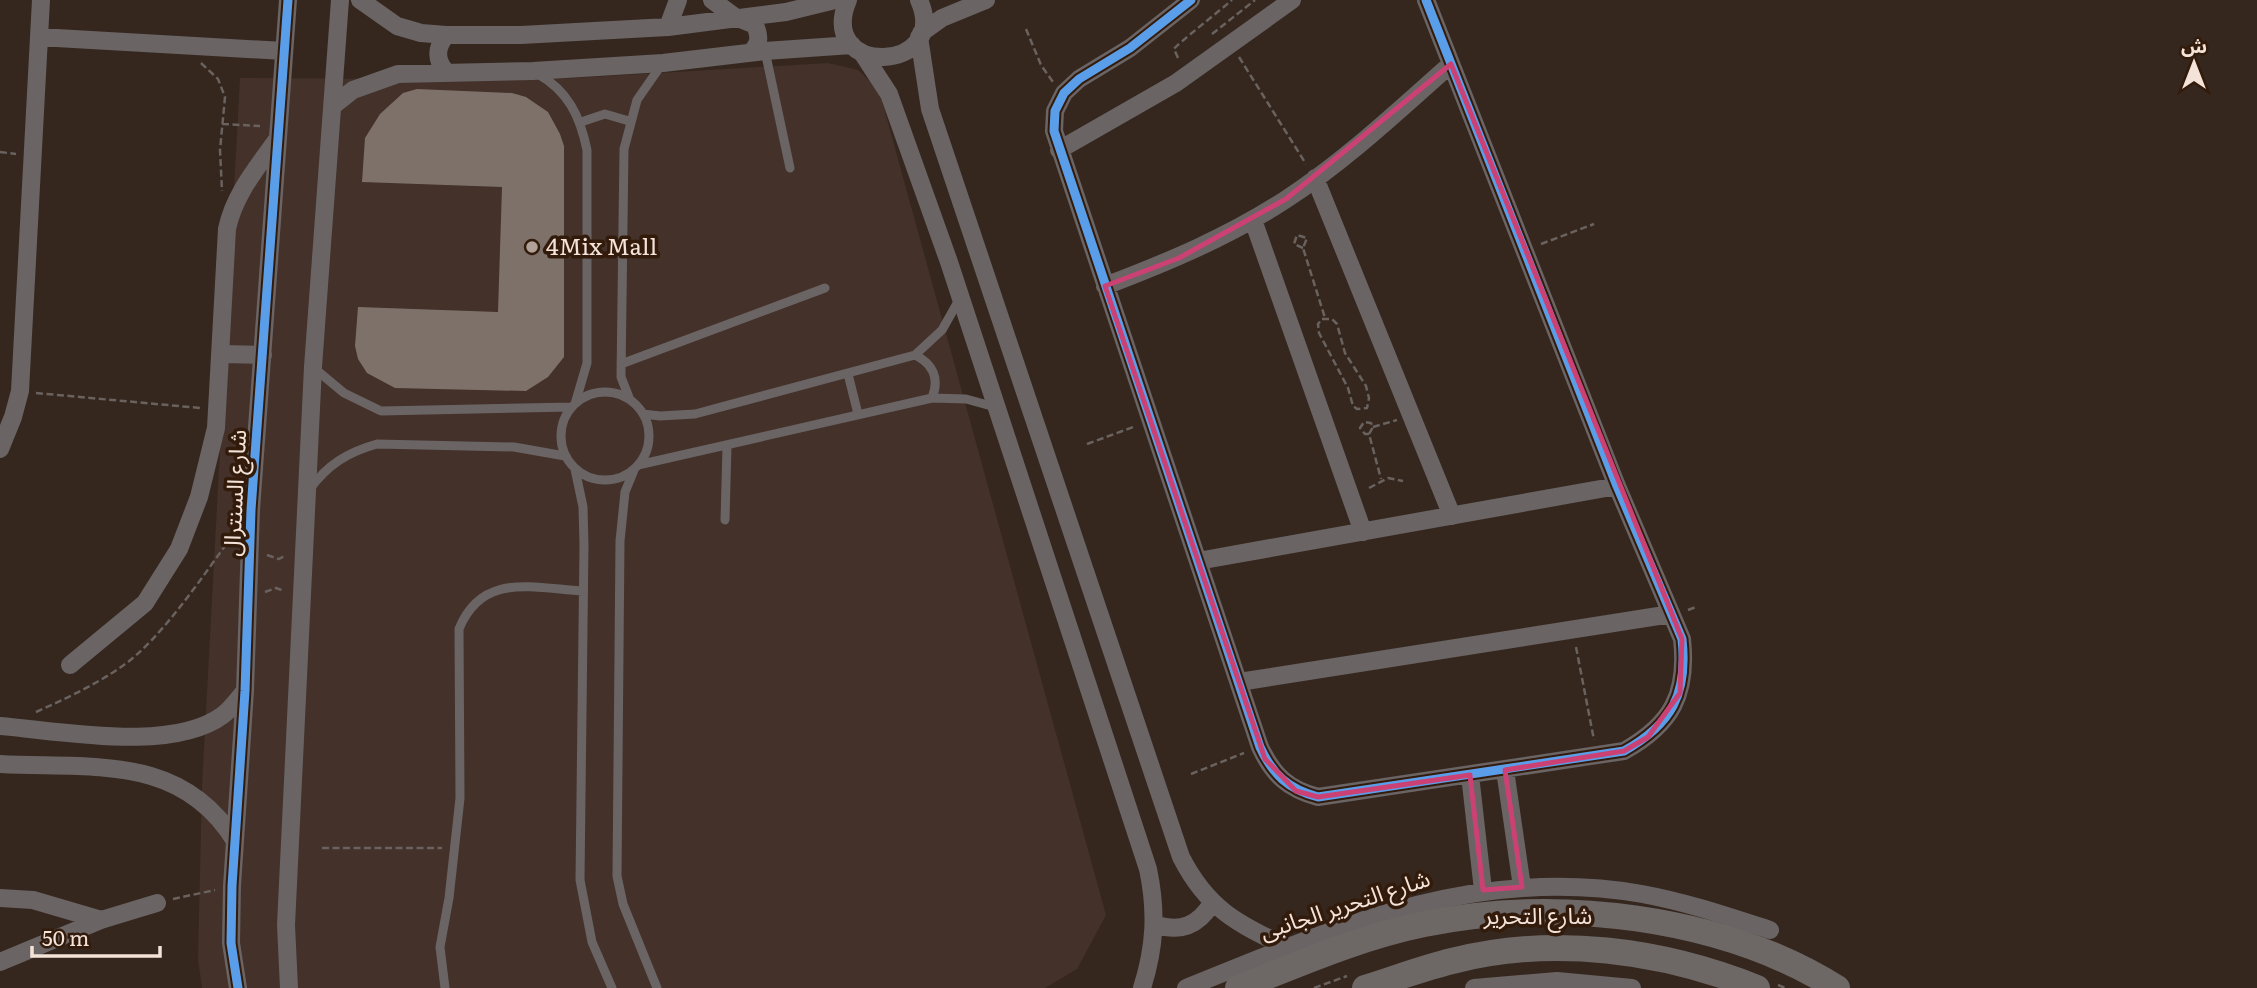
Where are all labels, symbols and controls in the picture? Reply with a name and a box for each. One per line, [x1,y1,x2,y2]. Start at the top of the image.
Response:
north arrow [2159,28,2229,98]
text: ش [2181,31,2207,59]
place label: 4Mix Mall [546,228,658,262]
marker: 4Mix Mall [524,239,540,255]
street label: شارع السنترال [213,429,255,557]
street label: شارع التحرير الجانبى [1255,860,1434,949]
street label: شارع التحرير [1483,897,1592,933]
scale bar [32,914,159,958]
text: 50 m [42,921,89,952]

